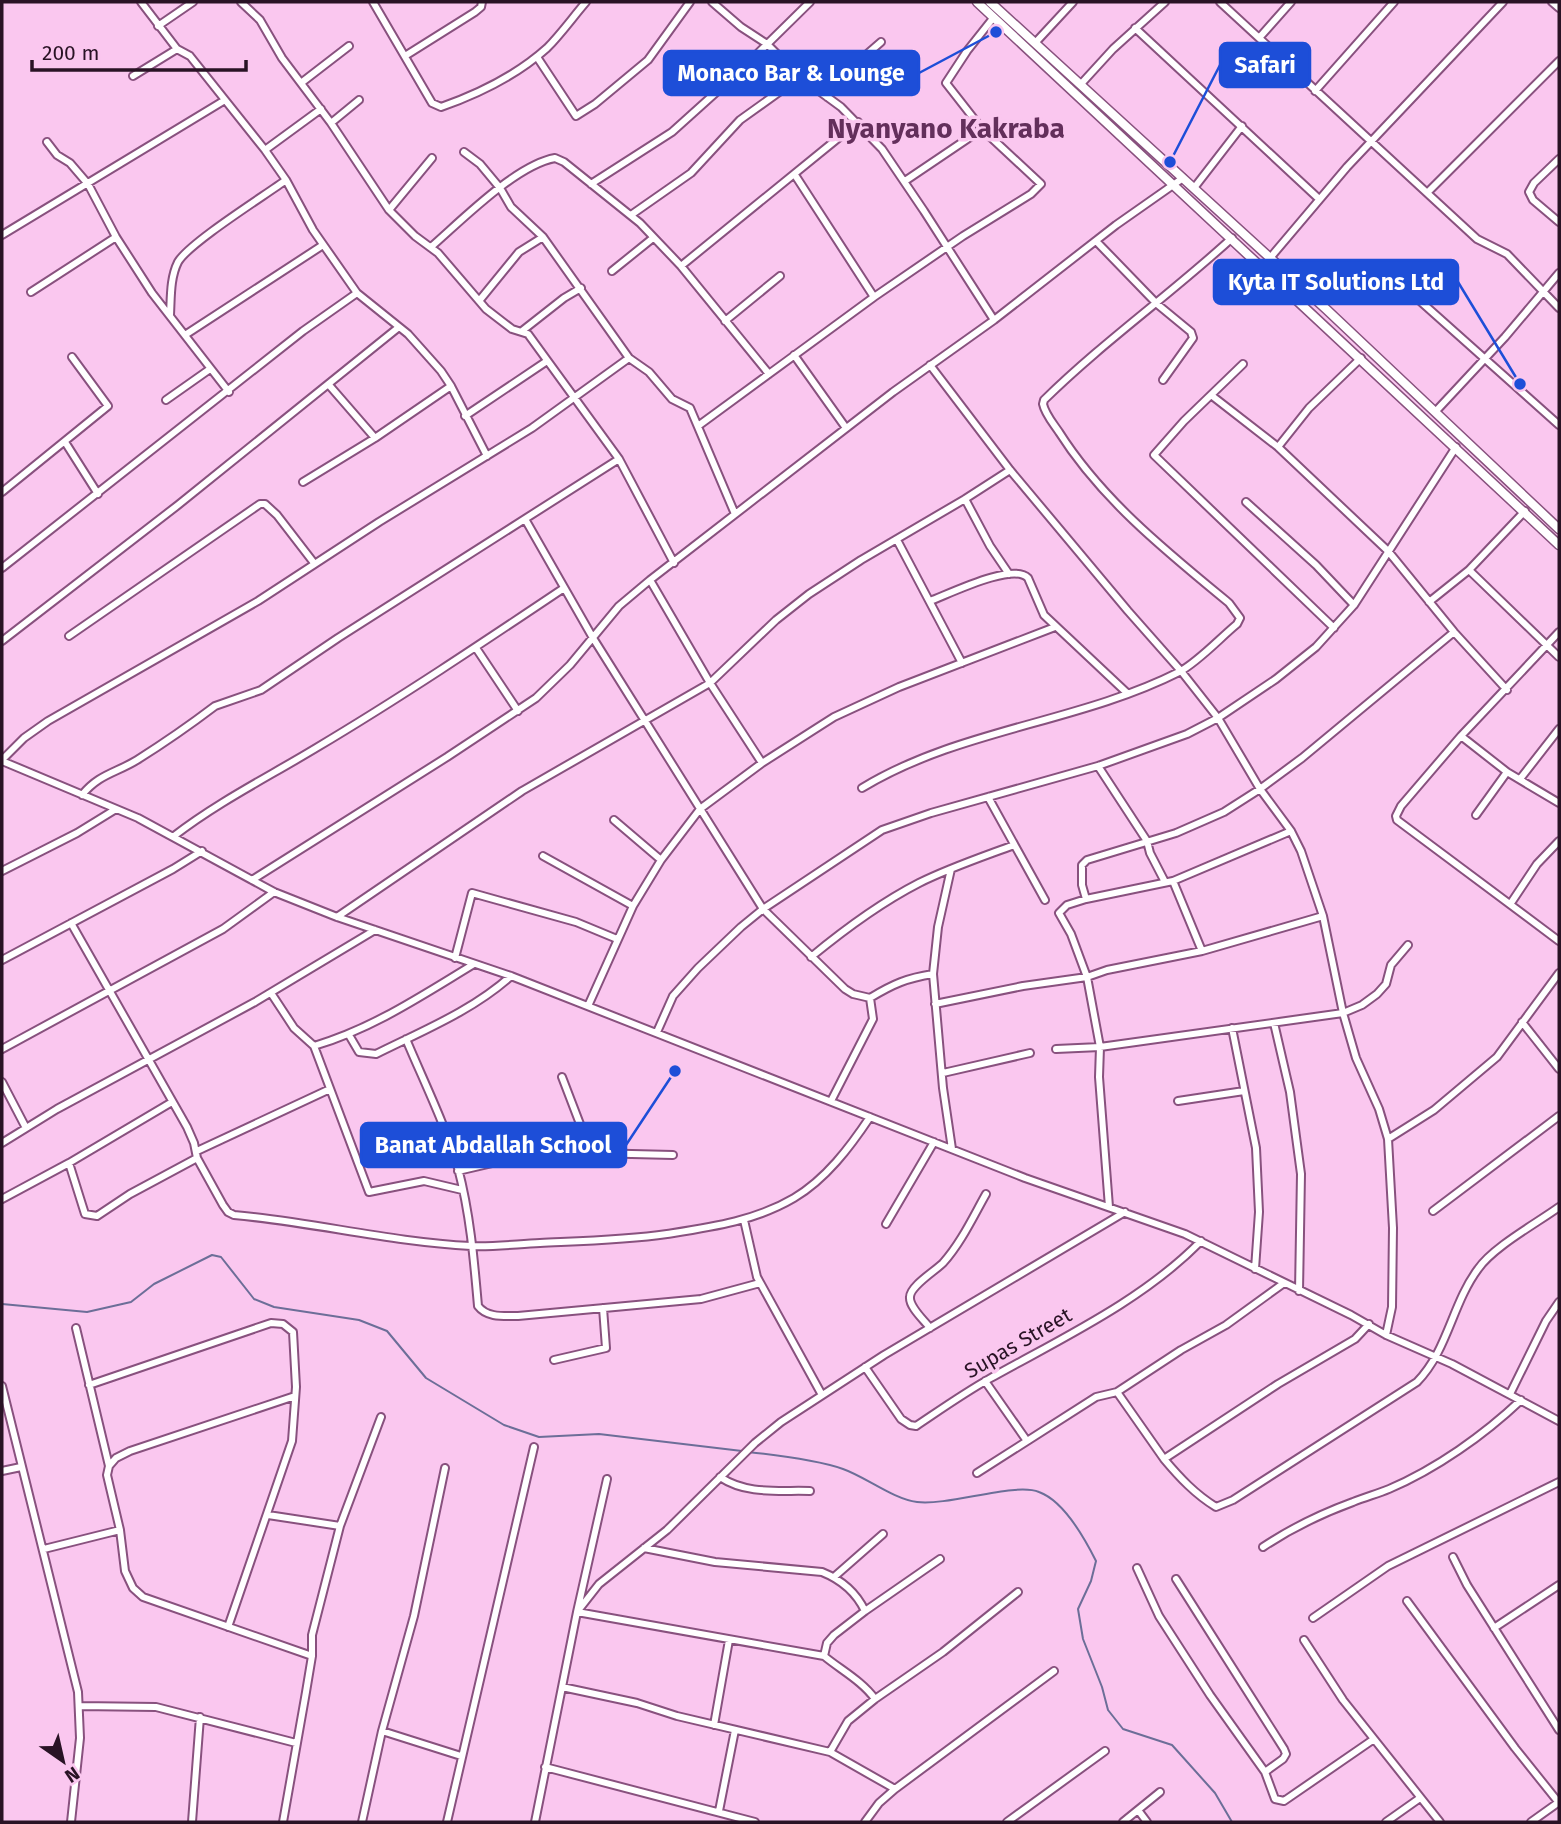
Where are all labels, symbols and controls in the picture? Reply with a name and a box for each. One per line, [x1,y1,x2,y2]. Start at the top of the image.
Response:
scale bar [32,28,245,72]
text: 200 m [42,40,99,66]
callout: Safari [1220,43,1310,87]
callout: Monaco Bar & Lounge [664,51,919,95]
text: Safari [1234,51,1296,79]
text: Monaco Bar & Lounge [677,59,905,87]
district label: Nyanyano Kakraba [827,112,1065,145]
callout: Kyta IT Solutions Ltd [1214,260,1458,304]
text: Kyta IT Solutions Ltd [1228,268,1444,296]
callout: Banat Abdallah School [361,1123,626,1167]
text: Banat Abdallah School [375,1131,611,1159]
street label: Supas Street [960,1302,1077,1384]
north arrow [28,1726,98,1796]
text: N [61,1762,84,1788]

